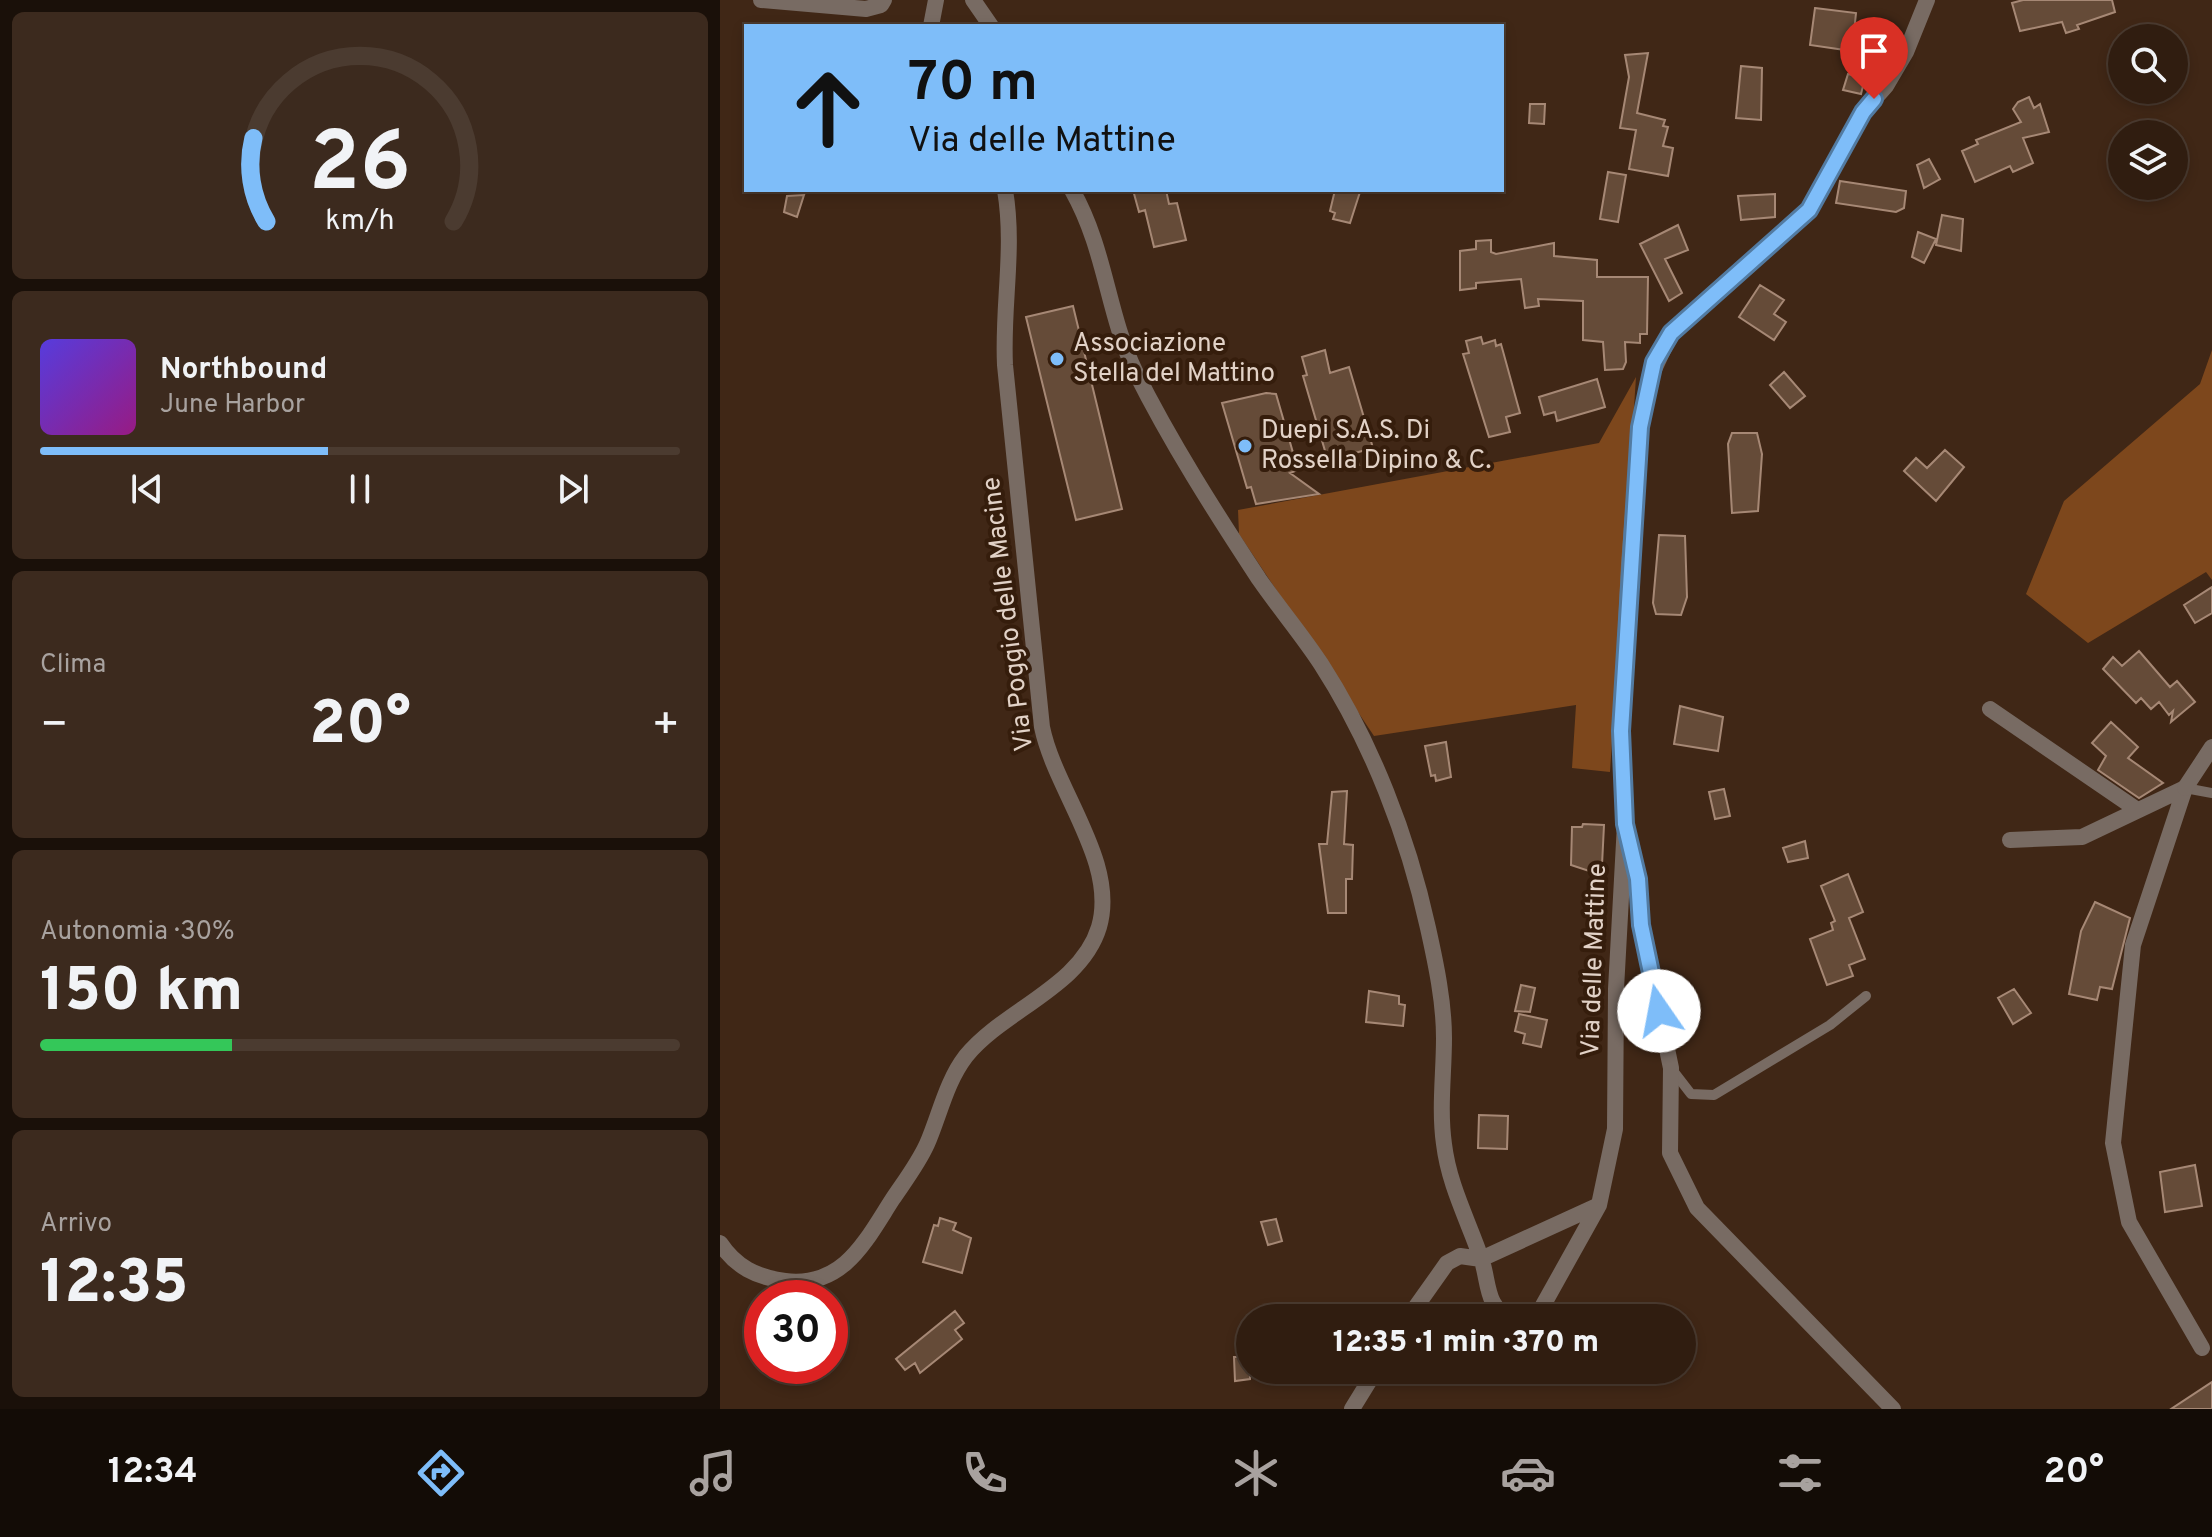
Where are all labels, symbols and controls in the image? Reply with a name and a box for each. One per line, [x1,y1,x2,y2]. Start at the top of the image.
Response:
pin [1840,17,1908,99]
map controls [2108,24,2188,200]
button: search [2108,24,2188,104]
icon: arrive [1852,29,1896,73]
text: 70 m [908,50,1038,120]
icon: ahead [776,56,880,160]
text: 26 [309,114,411,219]
text: Via delle Mattine [908,119,1176,165]
button: layers [2108,120,2188,200]
text: km/h [325,204,395,240]
place label: Associazione Stella del Mattino [1073,328,1275,391]
marker: Associazione Stella del Mattino [1048,350,1066,368]
text: Northbound [160,352,327,389]
text: June Harbor [160,389,305,422]
place label: Duepi S.A.S. Di Rossella Dipino & C. [1261,415,1491,478]
marker: Duepi S.A.S. Di Rossella Dipino & C. [1236,437,1254,455]
icon: previous [125,467,169,511]
icon: pause [338,467,382,511]
icon: next [551,467,595,511]
street label: Via Poggio delle Macine [976,475,1042,753]
text: Clima [40,649,106,682]
text: 20° [309,689,411,765]
text: − [40,699,68,755]
text: + [652,699,680,755]
street label: Via delle Mattine [1575,863,1615,1057]
text: Autonomia · 30% [40,916,235,949]
text: 150 km [40,956,243,1032]
position arrow [1617,969,1701,1053]
text: Arrivo [40,1208,112,1241]
text: 12:35 [40,1248,189,1324]
speed limit sign: 30 [744,1280,848,1384]
text: 12:35 · 1 min · 370 m [1333,1325,1599,1362]
icon: directions [413,1445,469,1501]
icon: music [685,1445,741,1501]
icon: phone [957,1445,1013,1501]
icon: climate [1228,1445,1284,1501]
icon: car [1500,1445,1556,1501]
icon: filters [1772,1445,1828,1501]
text: 12:34 [108,1450,198,1496]
text: 20° [2043,1450,2104,1496]

